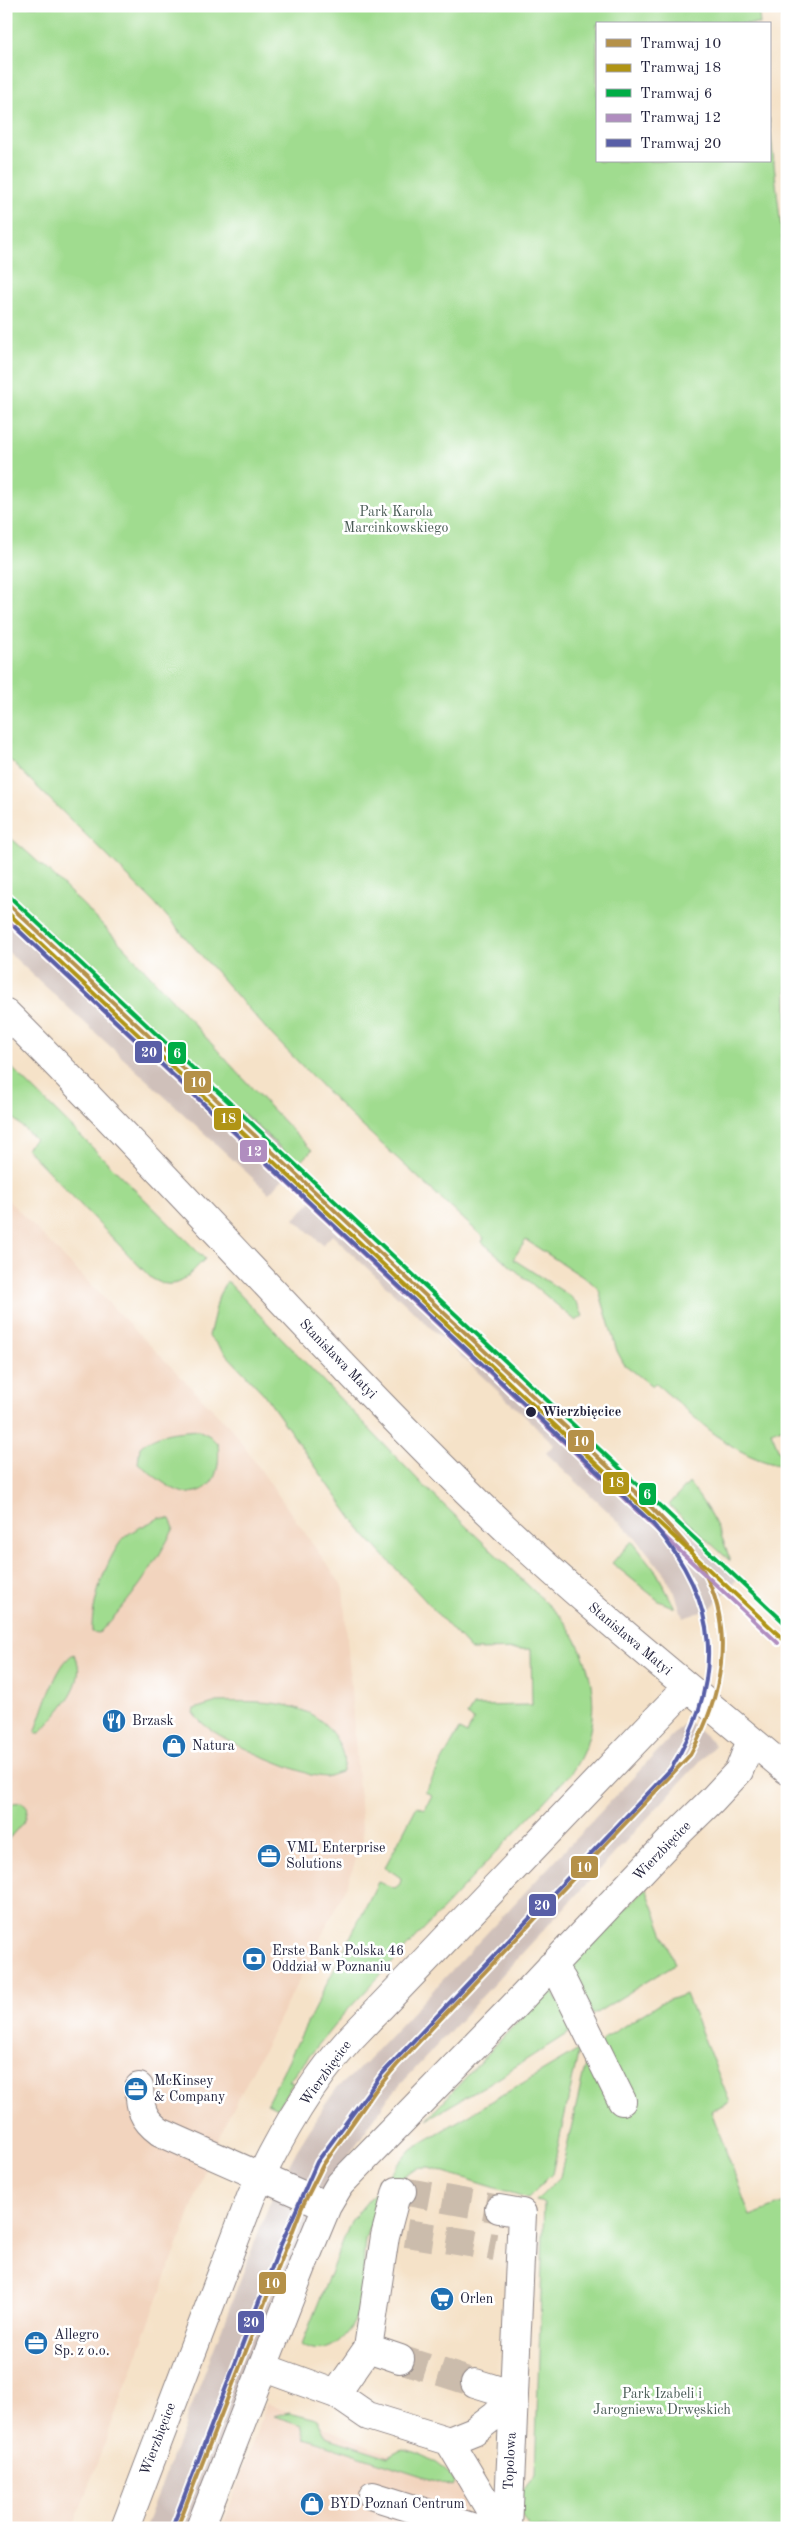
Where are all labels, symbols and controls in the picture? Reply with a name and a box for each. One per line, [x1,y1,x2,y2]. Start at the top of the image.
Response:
legend [596,22,770,162]
text: Tramwaj 10 [640,37,721,52]
text: Tramwaj 18 [640,61,721,76]
text: Tramwaj 6 [640,87,712,102]
text: Tramwaj 12 [640,111,721,126]
text: Tramwaj 20 [640,137,721,152]
park label: Park Karola Marcinkowskiego [344,505,448,535]
line badge: 20 [134,1040,163,1064]
line badge: 6 [167,1041,187,1065]
text: 20 [141,1046,157,1060]
text: 6 [173,1047,181,1061]
line badge: 10 [183,1070,212,1094]
text: 10 [190,1076,206,1090]
line badge: 18 [213,1107,242,1131]
text: 18 [220,1112,236,1126]
line badge: 12 [239,1139,268,1163]
text: 12 [246,1145,262,1159]
street label: Stanisława Matyi [297,1317,379,1402]
marker: Wierzbięcice [524,1405,538,1419]
place label: Wierzbięcice [542,1405,621,1419]
line badge: 10 [567,1429,595,1453]
text: 10 [573,1435,589,1449]
line badge: 18 [602,1471,630,1495]
text: 18 [608,1476,624,1490]
line badge: 6 [638,1482,657,1506]
text: 6 [643,1488,651,1502]
street label: Stanisława Matyi [586,1600,675,1678]
restaurant icon: Brzask [101,1708,127,1734]
place label: Brzask [132,1714,174,1728]
shop icon: Natura [161,1733,187,1759]
place label: Natura [192,1739,235,1753]
street label: Wierzbięcice [630,1819,694,1883]
place label: VML Enterprise Solutions [286,1841,385,1871]
office icon: VML Enterprise Solutions [256,1843,282,1869]
line badge: 10 [570,1855,599,1879]
text: 10 [576,1861,592,1875]
line badge: 20 [528,1893,557,1917]
text: 20 [534,1899,550,1913]
place label: Erste Bank Polska 46 Oddział w Poznaniu [272,1944,404,1974]
bank icon: Erste Bank Polska 46 Oddział w Poznaniu [241,1946,267,1972]
street label: Wierzbięcice [298,2038,354,2108]
place label: McKinsey & Company [154,2074,226,2104]
office icon: McKinsey & Company [123,2076,149,2102]
line badge: 10 [258,2271,287,2295]
text: 10 [264,2277,280,2291]
supermarket icon: Orlen [429,2286,455,2312]
place label: Orlen [460,2292,494,2306]
line badge: 20 [237,2310,265,2334]
text: 20 [243,2316,259,2330]
place label: Allegro Sp. z o.o. [54,2328,110,2358]
office icon: Allegro Sp. z o.o. [23,2330,49,2356]
park label: Park Izabeli i Jarogniewa Drwęskich [593,2387,731,2417]
street label: Wierzbięcice [138,2401,178,2477]
street label: Topolowa [501,2432,519,2490]
shop icon: BYD Poznań Centrum [299,2491,325,2517]
place label: BYD Poznań Centrum [330,2497,465,2511]

